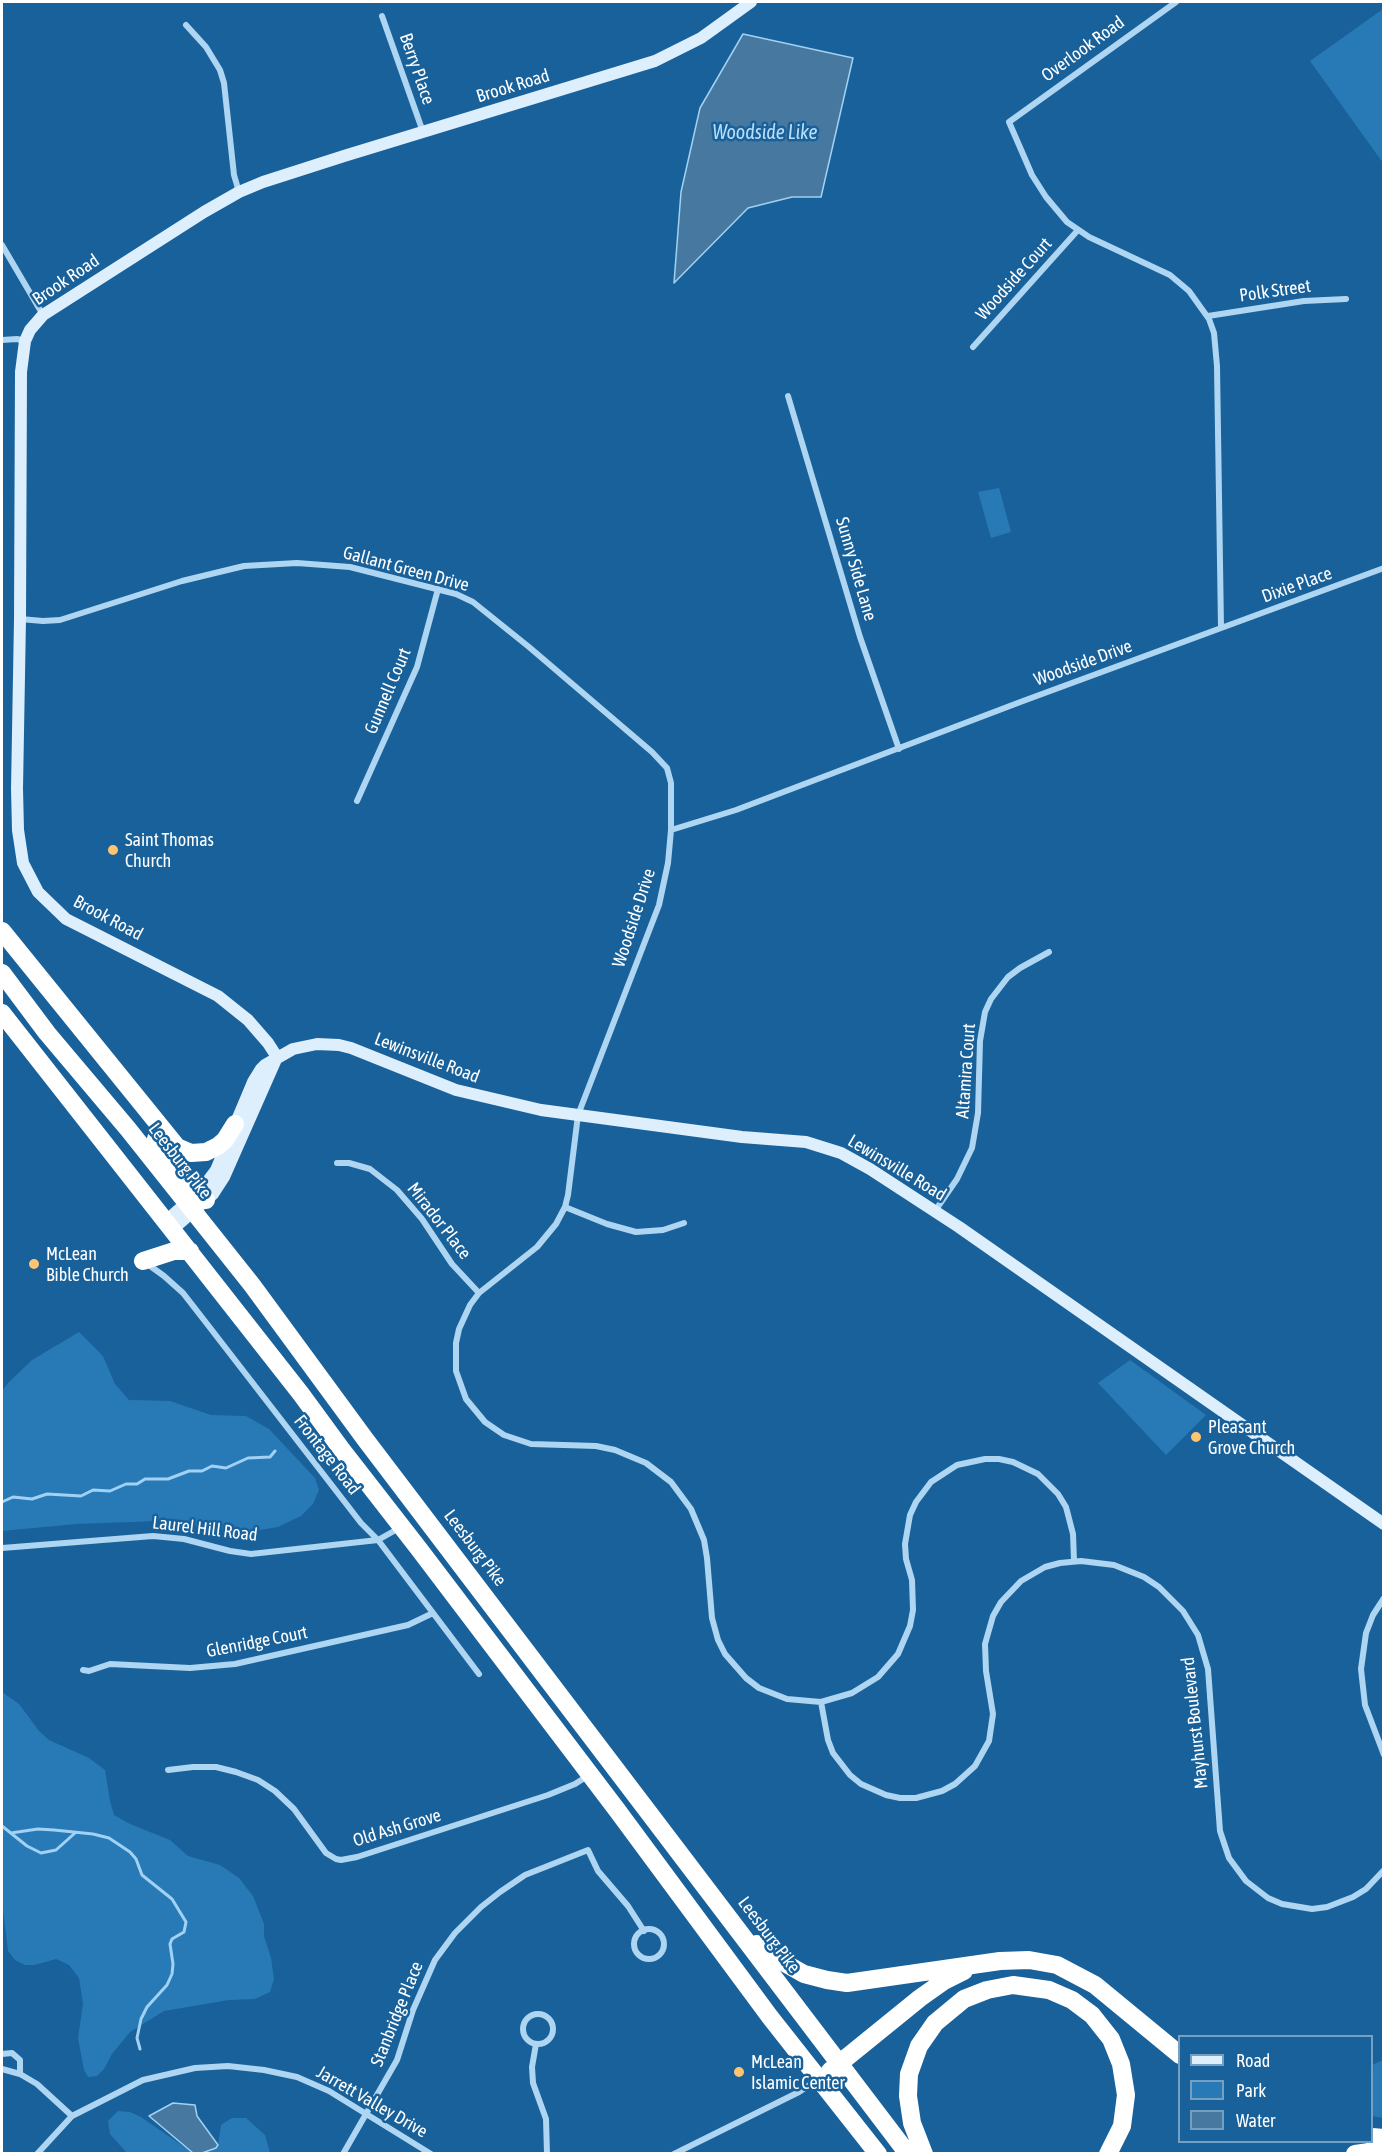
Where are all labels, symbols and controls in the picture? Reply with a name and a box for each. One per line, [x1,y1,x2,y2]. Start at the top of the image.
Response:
street label: Overlook Road [1037,12,1129,86]
street label: Berry Place [395,31,439,107]
street label: Brook Road [474,65,552,107]
water label: Woodside Like [713,121,817,145]
street label: Woodside Court [971,233,1057,325]
street label: Brook Road [29,250,103,310]
street label: Polk Street [1238,275,1312,307]
street label: Sunny Side Lane [831,515,881,623]
street label: Gallant Green Drive [341,542,471,596]
street label: Dixie Place [1259,562,1335,608]
street label: Woodside Drive [1031,635,1135,691]
street label: Gunnell Court [360,645,416,737]
place label: Saint Thomas Church [125,829,214,872]
marker: Saint Thomas Church [106,843,120,857]
street label: Woodside Drive [608,866,660,970]
street label: Brook Road [70,891,146,945]
street label: Altamira Court [952,1023,980,1119]
street label: Lewinsville Road [371,1028,483,1088]
street label: Leesburg Pike [144,1119,216,1203]
street label: Lewinsville Road [844,1130,950,1206]
street label: Mirador Place [402,1178,476,1264]
place label: McLean Bible Church [46,1243,129,1286]
marker: McLean Bible Church [27,1257,41,1271]
street label: Frontage Road [289,1411,365,1499]
place label: Pleasant Grove Church [1208,1416,1295,1458]
marker: Pleasant Grove Church [1189,1430,1203,1444]
street label: Leesburg Pike [439,1506,511,1590]
street label: Laurel Hill Road [151,1512,259,1546]
street label: Glenridge Court [205,1622,309,1662]
street label: Mayhurst Boulevard [1177,1656,1213,1790]
street label: Old Ash Grove [350,1804,444,1852]
street label: Leesburg Pike [733,1893,805,1977]
street label: Stanbridge Place [366,1958,428,2070]
legend [1178,2035,1373,2143]
text: Road [1236,2050,1270,2071]
place label: McLean Islamic Center [751,2051,845,2094]
street label: Jarrett Valley Drive [313,2062,431,2142]
marker: McLean Islamic Center [732,2065,746,2079]
text: Park [1236,2080,1266,2101]
text: Water [1236,2110,1275,2131]

